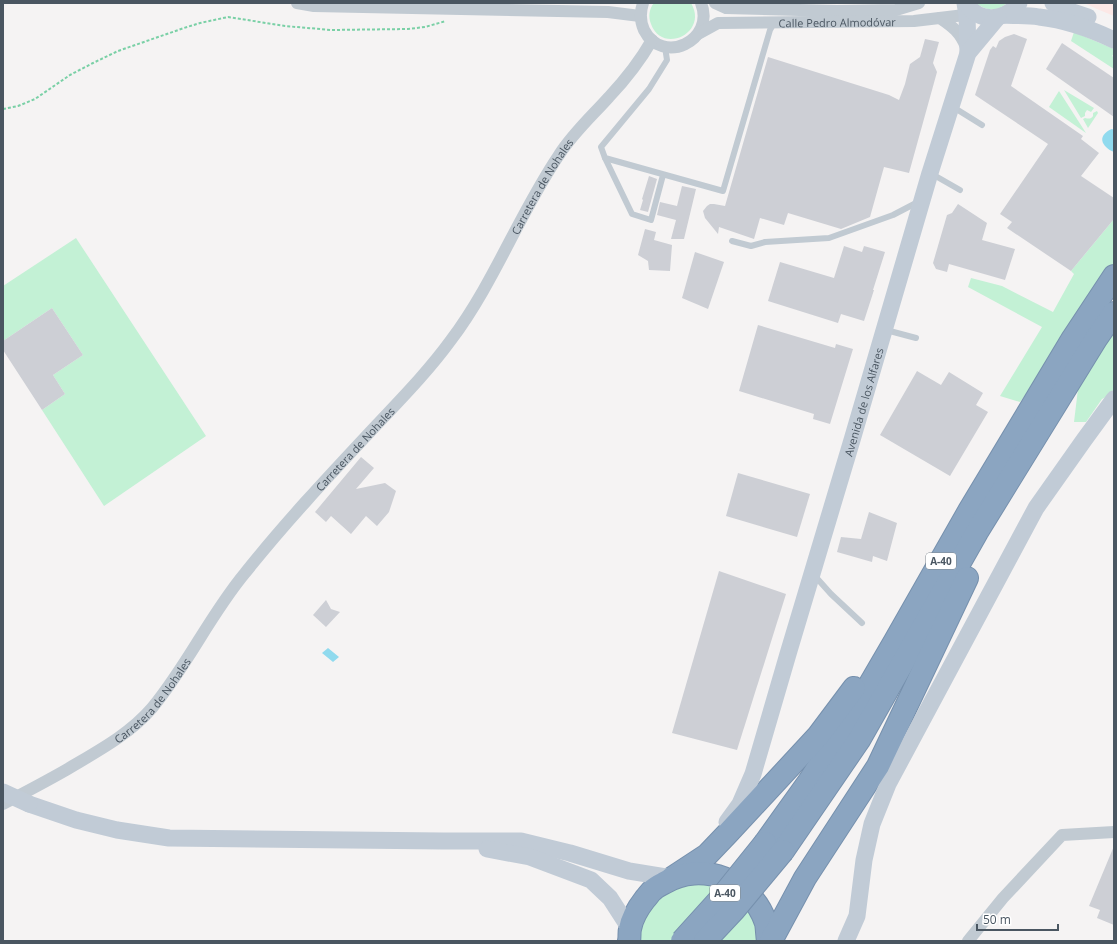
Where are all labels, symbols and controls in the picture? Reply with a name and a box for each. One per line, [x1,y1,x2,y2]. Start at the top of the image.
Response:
street label: Calle Pedro Almodóvar [778,14,896,30]
street label: Carretera de Nohales [507,135,576,237]
street label: Avenida de los Alfares [840,346,886,458]
street label: Carretera de Nohales [312,403,398,494]
road number: A-40 [926,553,956,569]
street label: Carretera de Nohales [111,655,193,746]
road number: A-40 [710,885,740,901]
scale bar [977,906,1058,932]
text: 50 m [983,911,1011,928]

